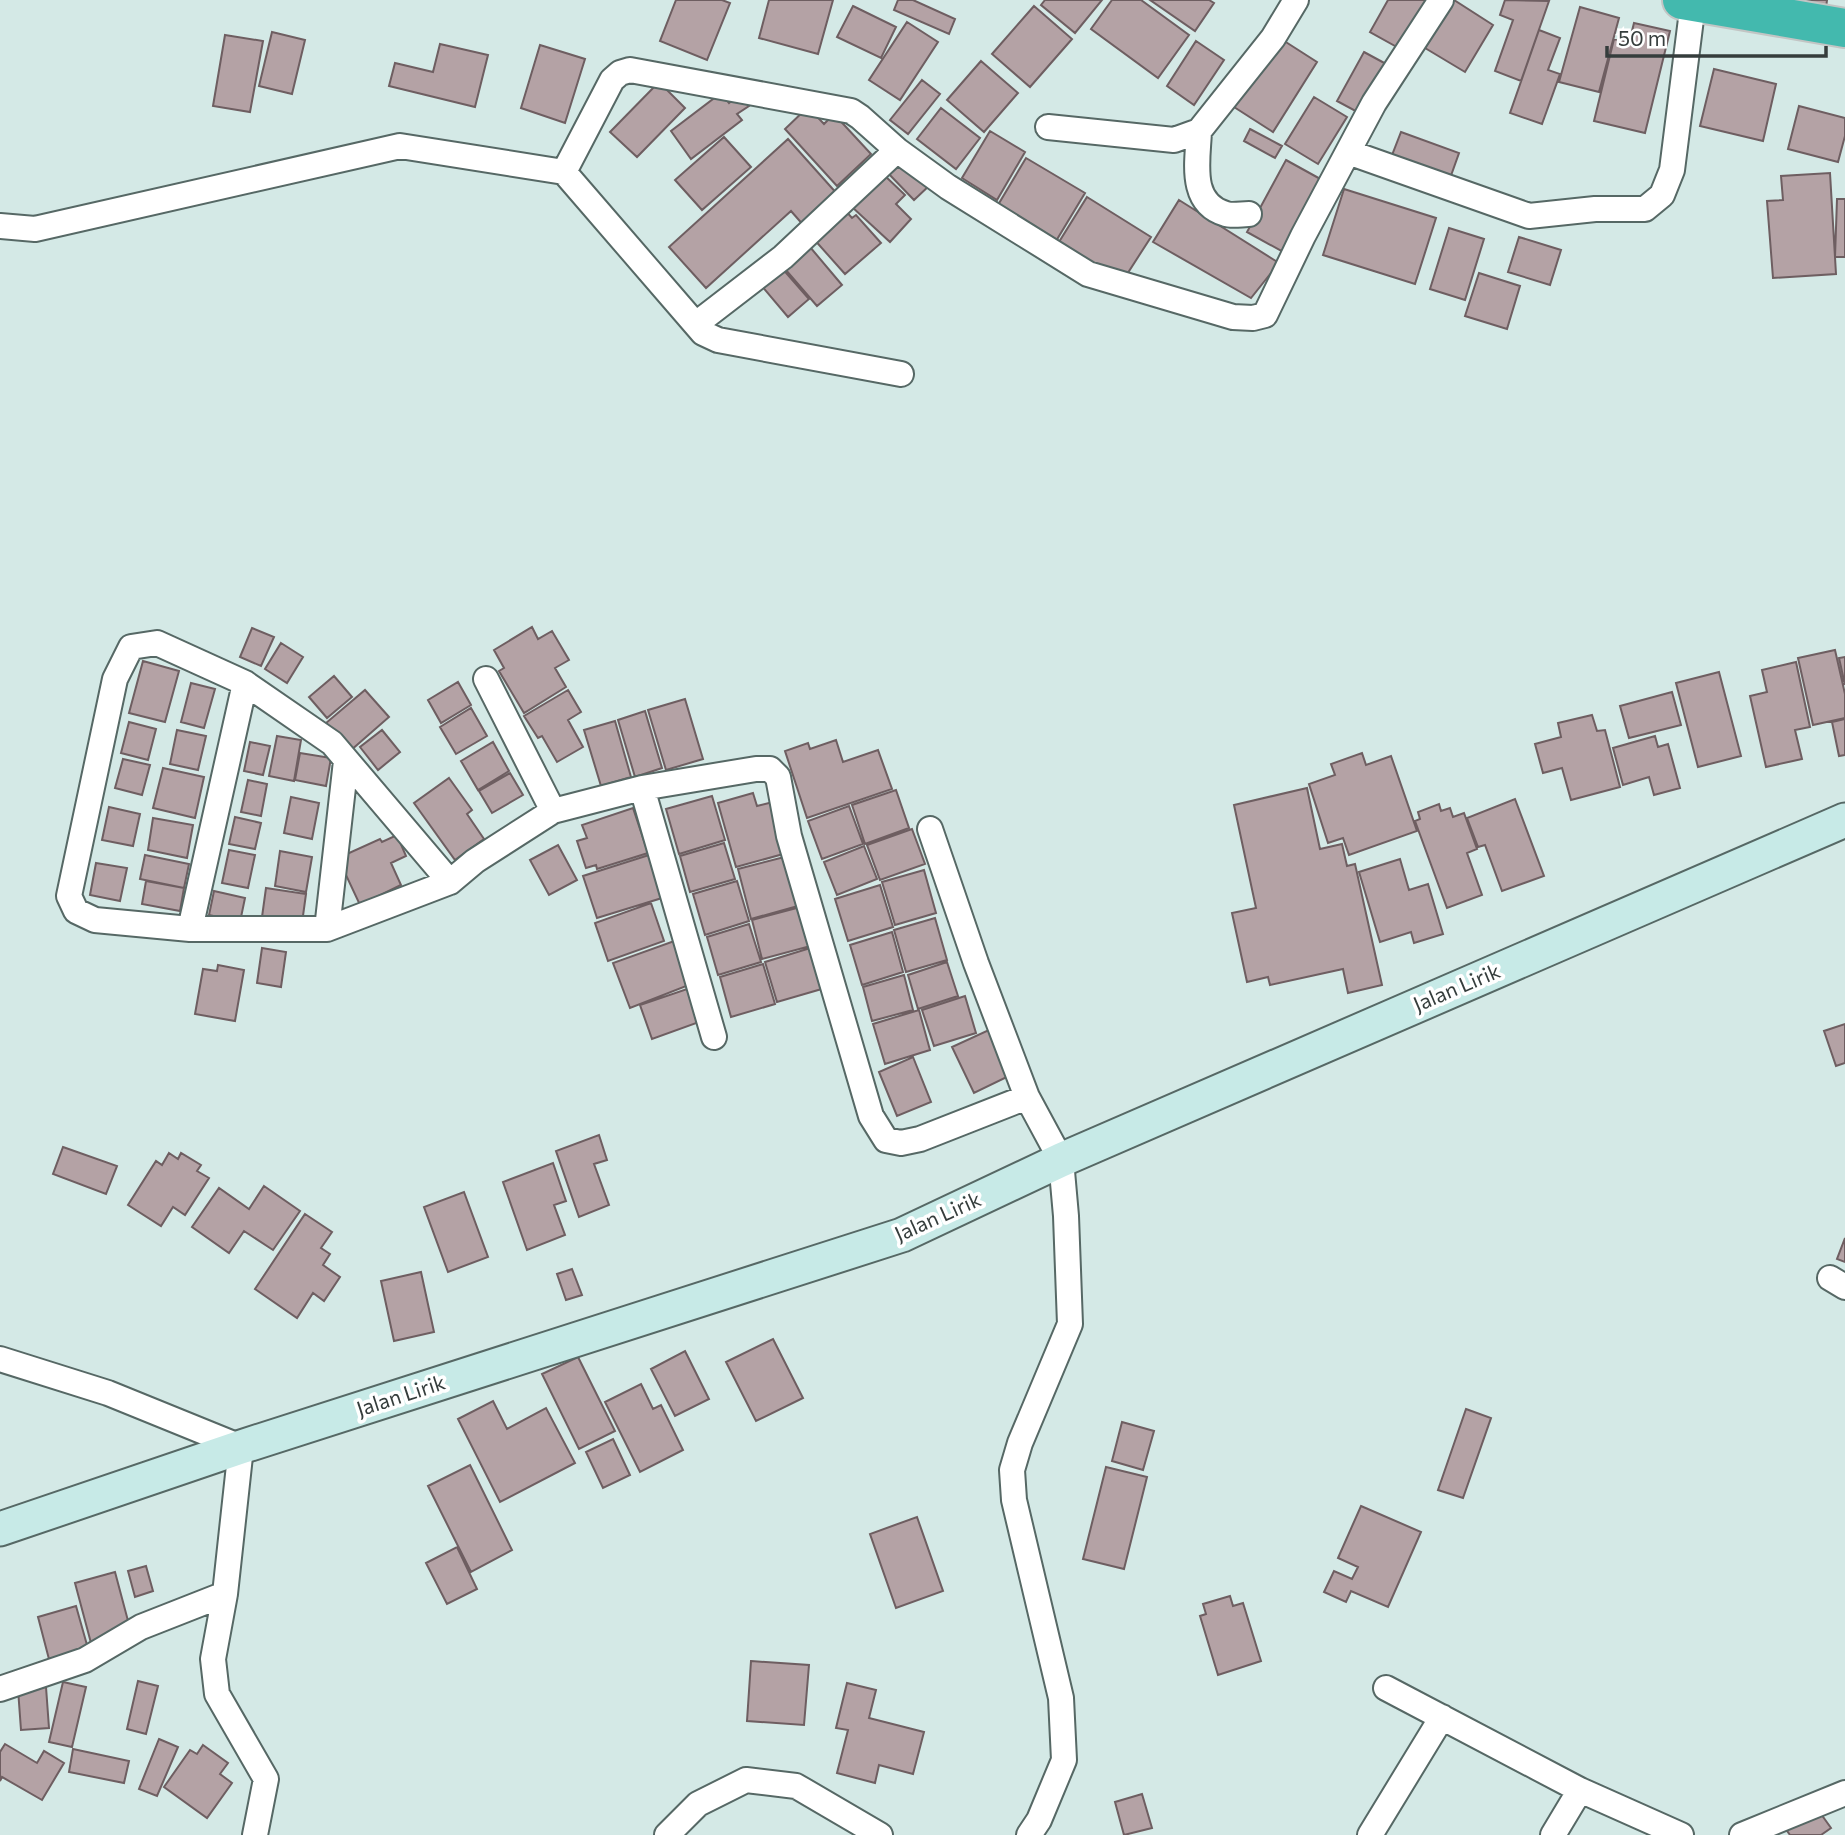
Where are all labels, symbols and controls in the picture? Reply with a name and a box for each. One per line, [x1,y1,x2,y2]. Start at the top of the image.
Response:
scale bar [1607,14,1826,58]
text: 50 m [1618,25,1666,50]
street label: Jalan Lirik [1409,957,1504,1016]
street label: Jalan Lirik [890,1185,985,1246]
street label: Jalan Lirik [353,1368,448,1421]

